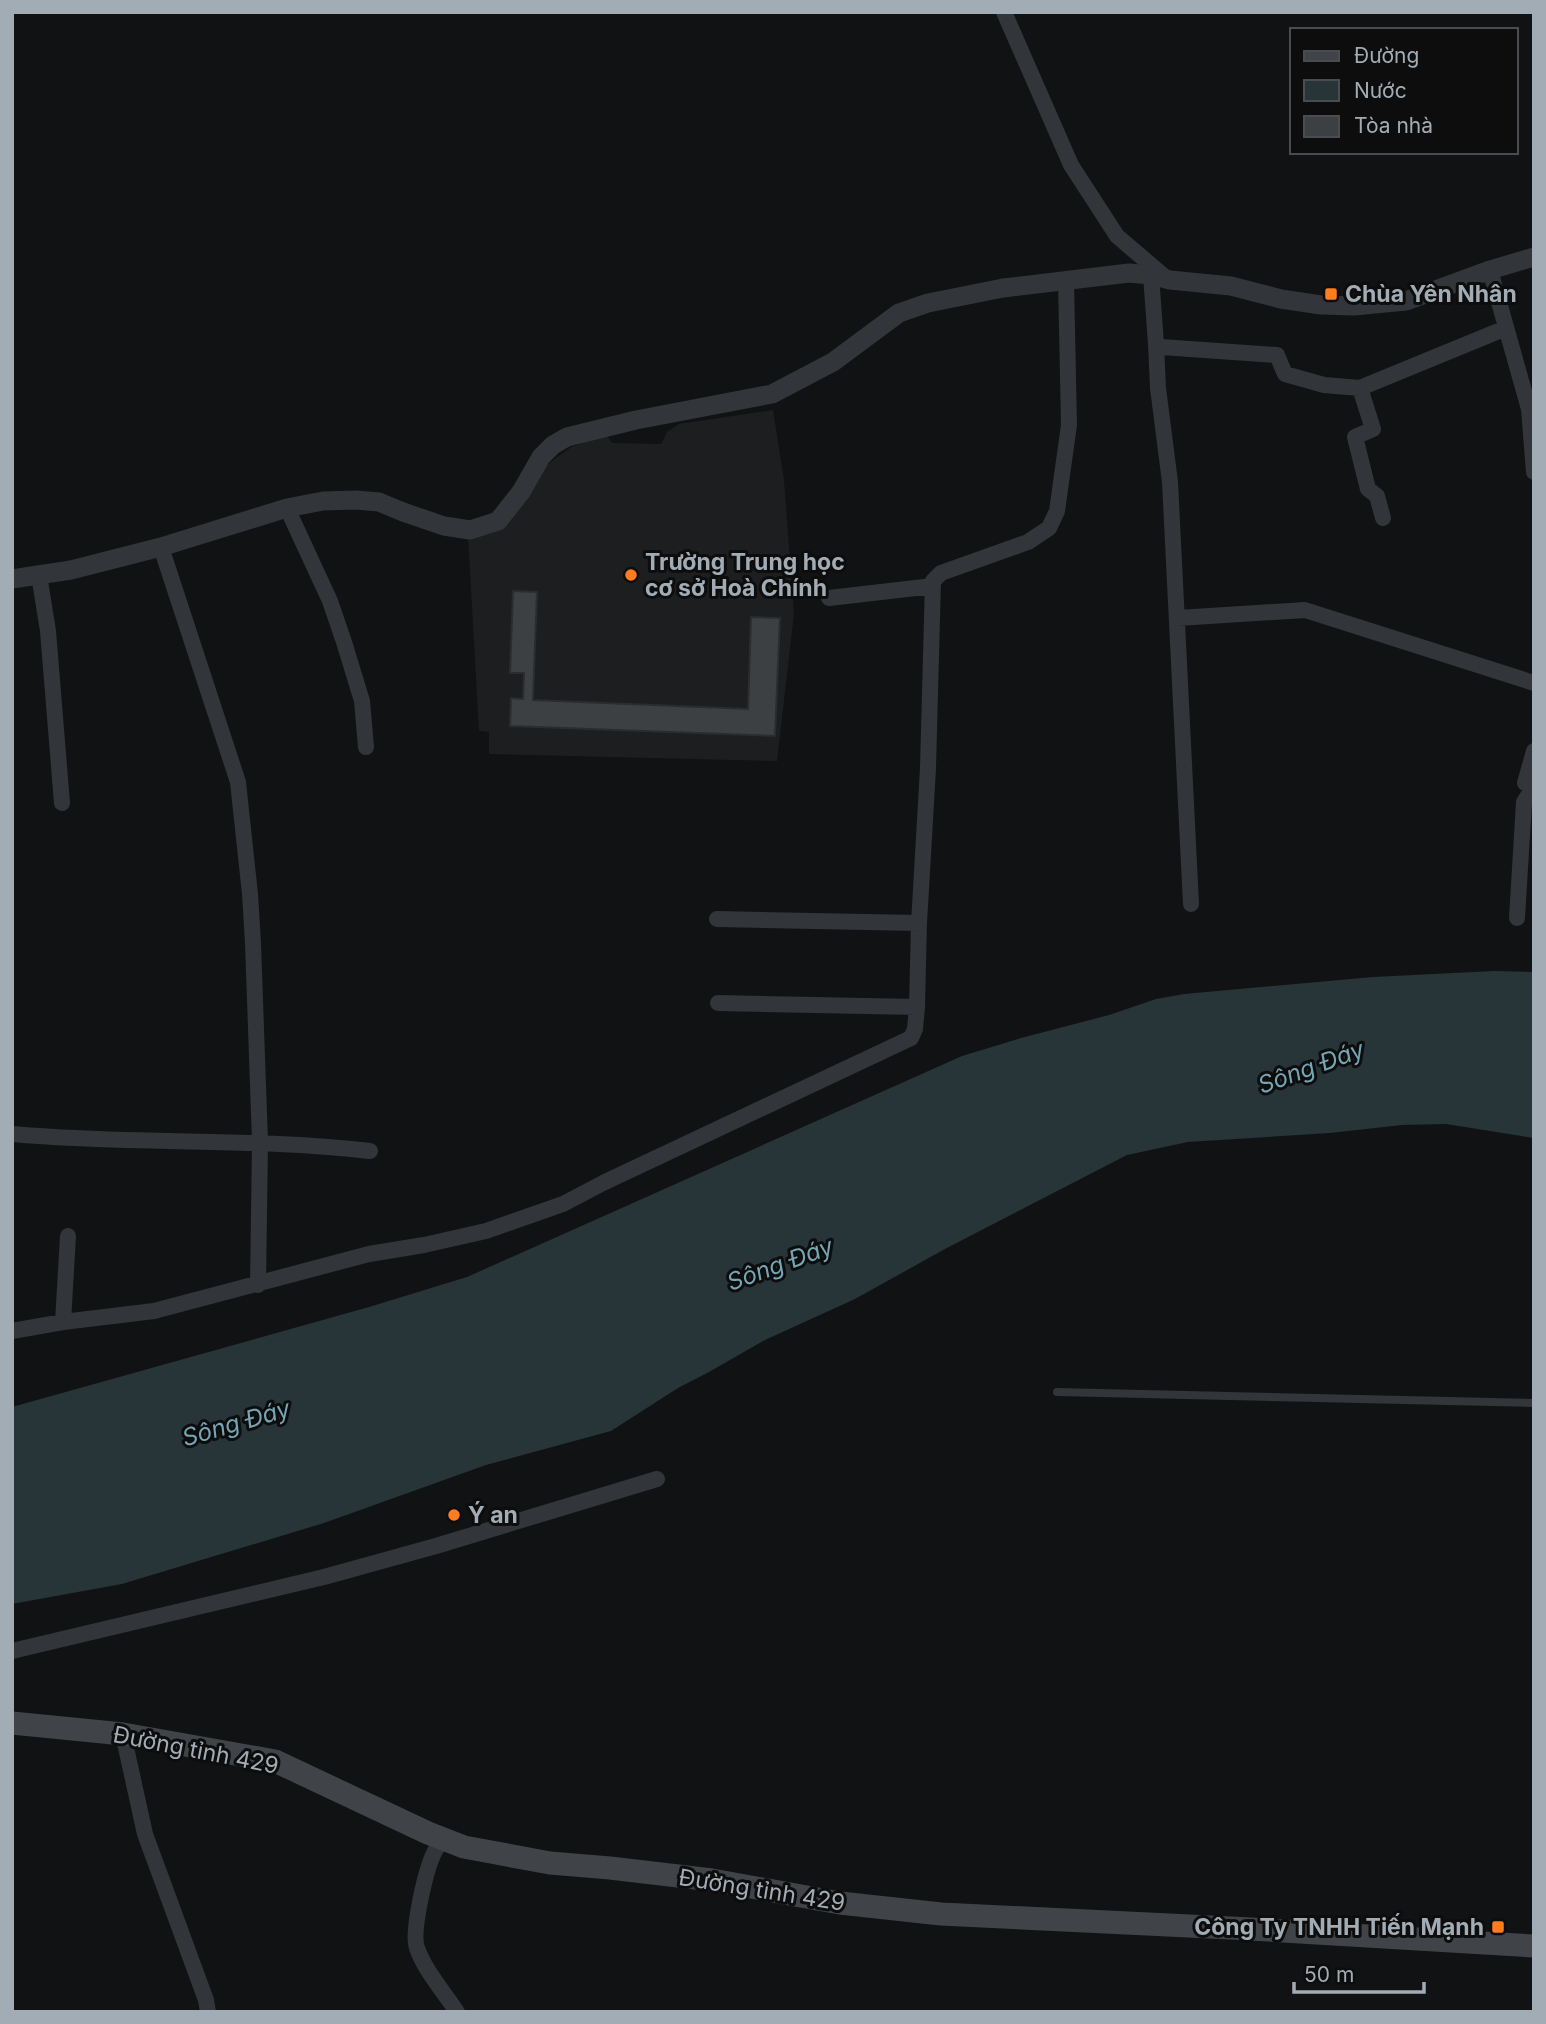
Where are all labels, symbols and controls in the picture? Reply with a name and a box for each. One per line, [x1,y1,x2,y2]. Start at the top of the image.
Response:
legend [1290,28,1518,154]
text: Đường [1354,43,1419,68]
text: Nước [1354,78,1407,103]
text: Tòa nhà [1354,113,1433,138]
place label: Chùa Yên Nhân [1345,280,1517,308]
marker: Chùa Yên Nhân [1323,286,1339,302]
place label: Trường Trung học cơ sở Hoà Chính [645,548,845,602]
marker: Trường Trung học cơ sở Hoà Chính [623,567,639,583]
water label: Sông Đáy [1254,1034,1369,1100]
water label: Sông Đáy [723,1231,838,1297]
water label: Sông Đáy [179,1394,294,1452]
place label: Ý an [468,1501,518,1529]
marker: Ý an [446,1507,462,1523]
street label: Đường tỉnh 429 [111,1720,281,1780]
street label: Đường tỉnh 429 [677,1863,847,1917]
place label: Công Ty TNHH Tiến Mạnh [1194,1913,1484,1941]
marker: Công Ty TNHH Tiến Mạnh [1490,1919,1506,1935]
scale bar [1294,1951,1424,1995]
text: 50 m [1304,1962,1354,1987]

